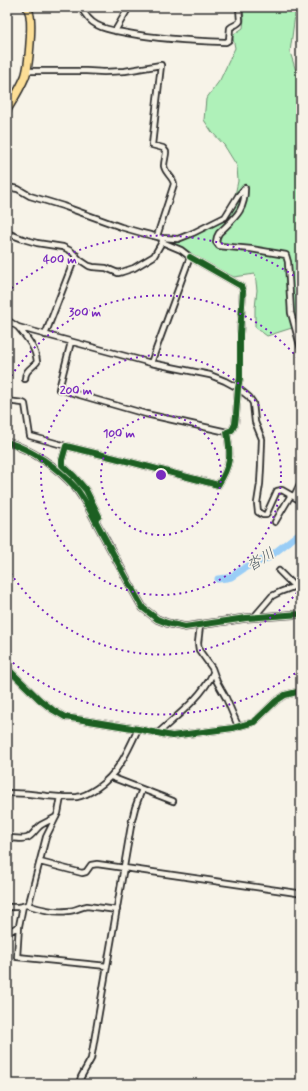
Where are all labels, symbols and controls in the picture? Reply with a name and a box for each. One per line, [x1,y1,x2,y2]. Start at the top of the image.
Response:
text: 400 m [43,252,77,268]
text: 300 m [69,305,102,321]
text: 200 m [60,383,93,399]
text: 100 m [103,426,136,442]
centre of rings [154,468,168,482]
water label: 沓川 [243,544,279,576]

